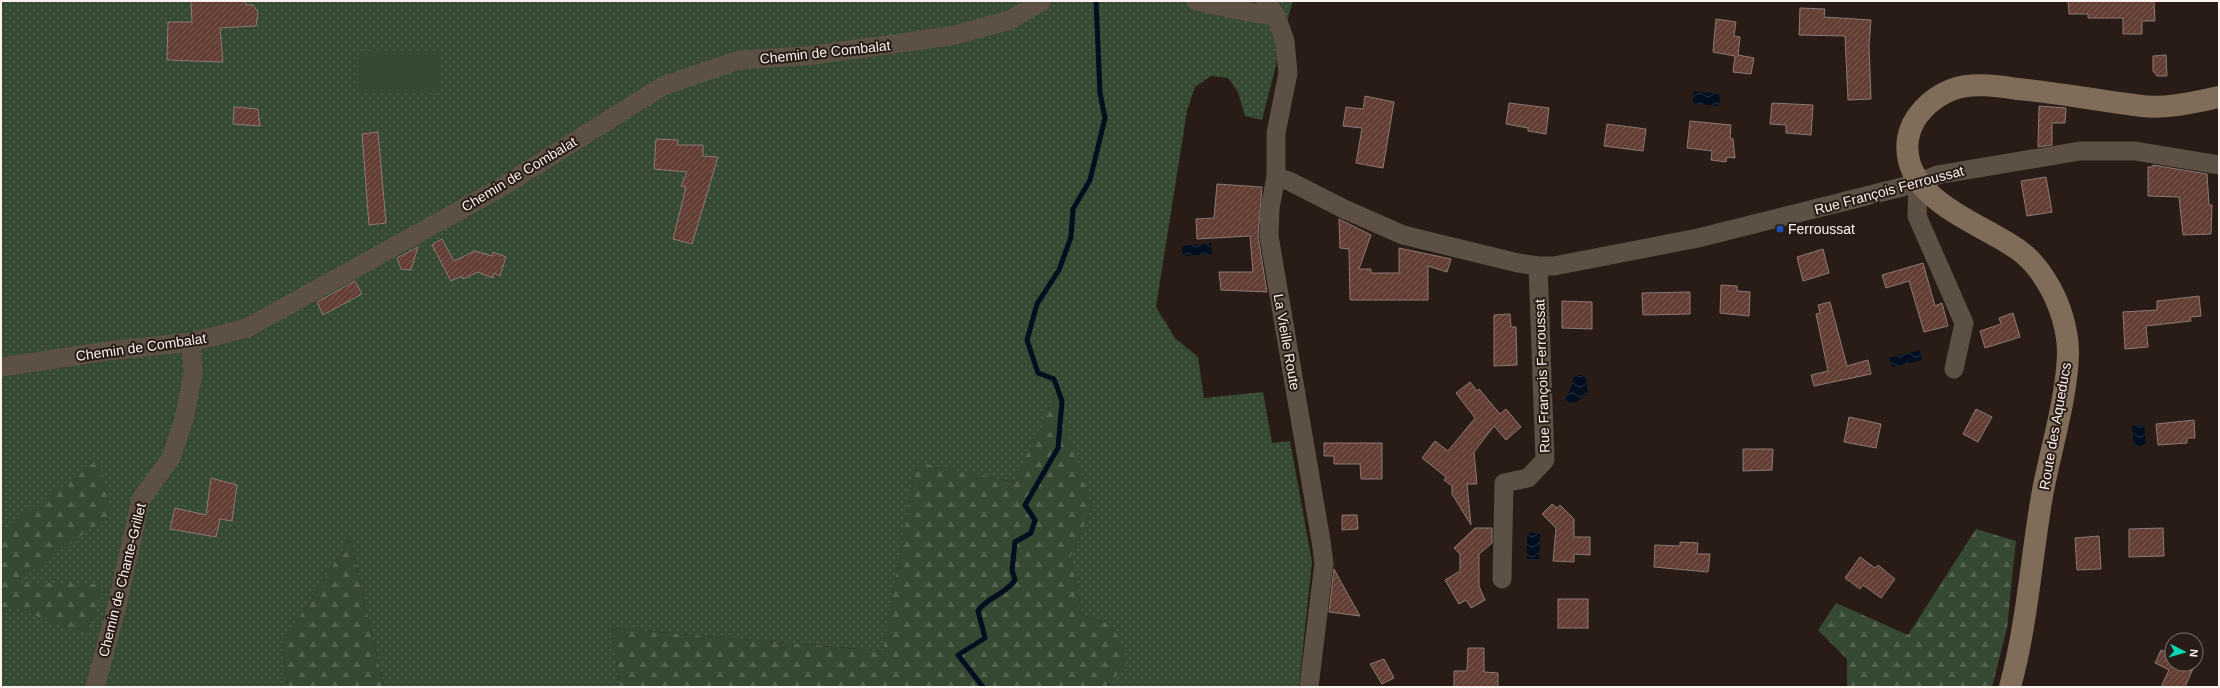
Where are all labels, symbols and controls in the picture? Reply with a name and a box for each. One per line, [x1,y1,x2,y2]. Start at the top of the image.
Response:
street label: Chemin de Combalat [759,37,891,67]
street label: Chemin de Combalat [459,133,580,215]
street label: Rue François Ferroussat [1813,162,1966,218]
place label: Ferroussat [1788,221,1855,237]
marker: Ferroussat [1775,224,1785,234]
street label: La Vieille Route [1271,292,1303,392]
street label: Rue François Ferroussat [1531,299,1553,453]
street label: Chemin de Combalat [75,330,207,364]
street label: Route des Aqueducs [2036,361,2074,491]
street label: Chemin de Chante-Grillet [95,501,149,659]
north arrow [2164,632,2204,672]
text: N [2188,648,2200,658]

